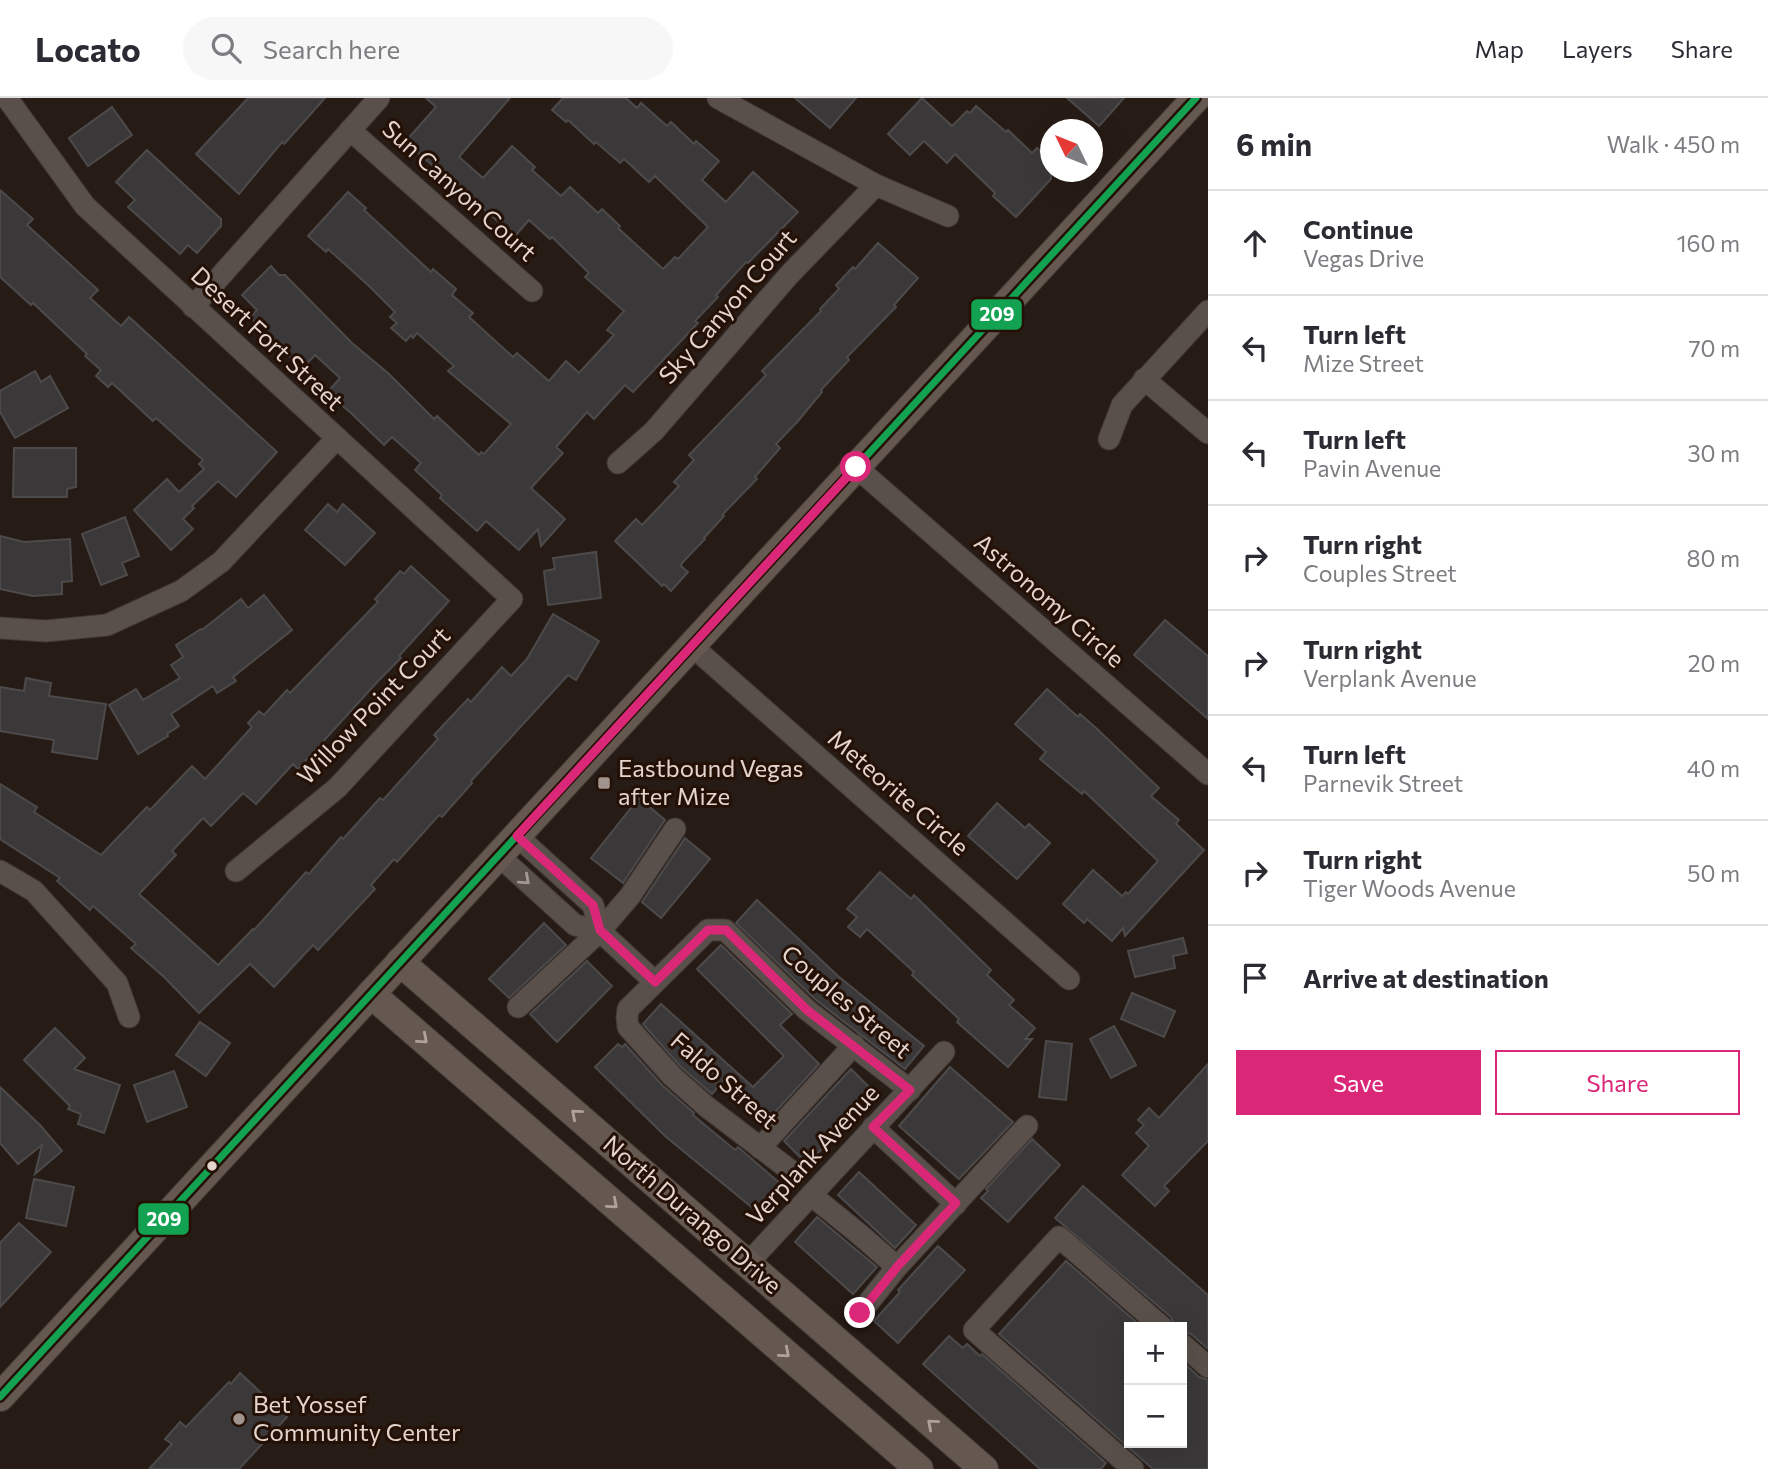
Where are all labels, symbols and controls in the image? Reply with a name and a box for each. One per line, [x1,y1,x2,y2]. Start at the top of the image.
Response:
search box [183,17,673,80]
text: Locato [35,28,141,69]
icon: search [207,29,245,67]
text: Search here [263,33,400,64]
text: Map [1475,34,1524,63]
text: Layers [1562,34,1633,63]
text: Share [1671,34,1733,63]
street label: Sun Canyon Court [377,113,543,267]
north arrow [1040,119,1103,182]
text: 6 min [1236,125,1312,162]
text: Walk · 450 m [1607,130,1740,158]
text: Continue [1303,213,1413,244]
street label: Sky Canyon Court [652,223,802,389]
icon: ahead [1236,224,1274,262]
text: 160 m [1677,229,1740,257]
text: Vegas Drive [1303,244,1424,272]
street label: Desert Fort Street [186,260,350,416]
line badge: 209 [970,298,1023,331]
text: 209 [979,302,1015,325]
text: Turn left [1303,318,1406,349]
icon: left [1236,329,1274,367]
text: 70 m [1688,334,1740,362]
text: Mize Street [1303,349,1424,377]
text: Turn left [1303,423,1406,454]
icon: left [1236,434,1274,472]
text: 30 m [1687,439,1740,467]
route start [840,451,871,482]
text: Pavin Avenue [1303,454,1441,482]
street label: Astronomy Circle [969,527,1131,673]
text: Turn right [1303,528,1422,559]
icon: right [1236,539,1274,577]
text: 80 m [1687,544,1740,572]
text: Couples Street [1303,559,1457,587]
street label: Willow Point Court [290,620,456,790]
text: Turn right [1303,633,1422,664]
icon: right [1236,644,1274,682]
text: 20 m [1688,649,1740,677]
text: Verplank Avenue [1303,664,1477,692]
street label: Meteorite Circle [823,723,975,861]
text: Turn left [1303,738,1406,769]
icon: left [1236,749,1274,787]
place label: Eastbound Vegas after Mize [618,753,803,810]
text: 40 m [1687,754,1740,782]
text: Parnevik Street [1303,769,1463,797]
marker: Eastbound Vegas after Mize [596,775,612,791]
text: Turn right [1303,843,1422,874]
icon: right [1236,854,1274,892]
text: 50 m [1687,859,1740,887]
one-way arrow [517,871,530,884]
text: Tiger Woods Avenue [1303,874,1516,902]
street label: Couples Street [776,938,918,1064]
icon: arrive [1236,959,1274,997]
text: Arrive at destination [1303,962,1549,993]
street label: Faldo Street [665,1025,785,1134]
one-way arrow [415,1030,428,1043]
button: Save [1236,1050,1481,1115]
button: Share [1495,1050,1740,1115]
street label: Verplank Avenue [739,1078,884,1230]
one-way arrow [571,1110,584,1122]
street label: North Durango Drive [598,1129,788,1299]
unlabelled marker [205,1159,219,1173]
one-way arrow [605,1196,618,1208]
line badge: 209 [137,1202,190,1236]
text: 209 [146,1207,182,1230]
route end [844,1297,875,1328]
map controls [1124,1322,1187,1448]
button: + [1124,1322,1187,1385]
one-way arrow [777,1345,790,1357]
button: − [1124,1385,1187,1448]
place label: Bet Yossef Community Center [253,1389,461,1446]
marker: Bet Yossef Community Center [231,1411,247,1427]
one-way arrow [928,1420,941,1432]

